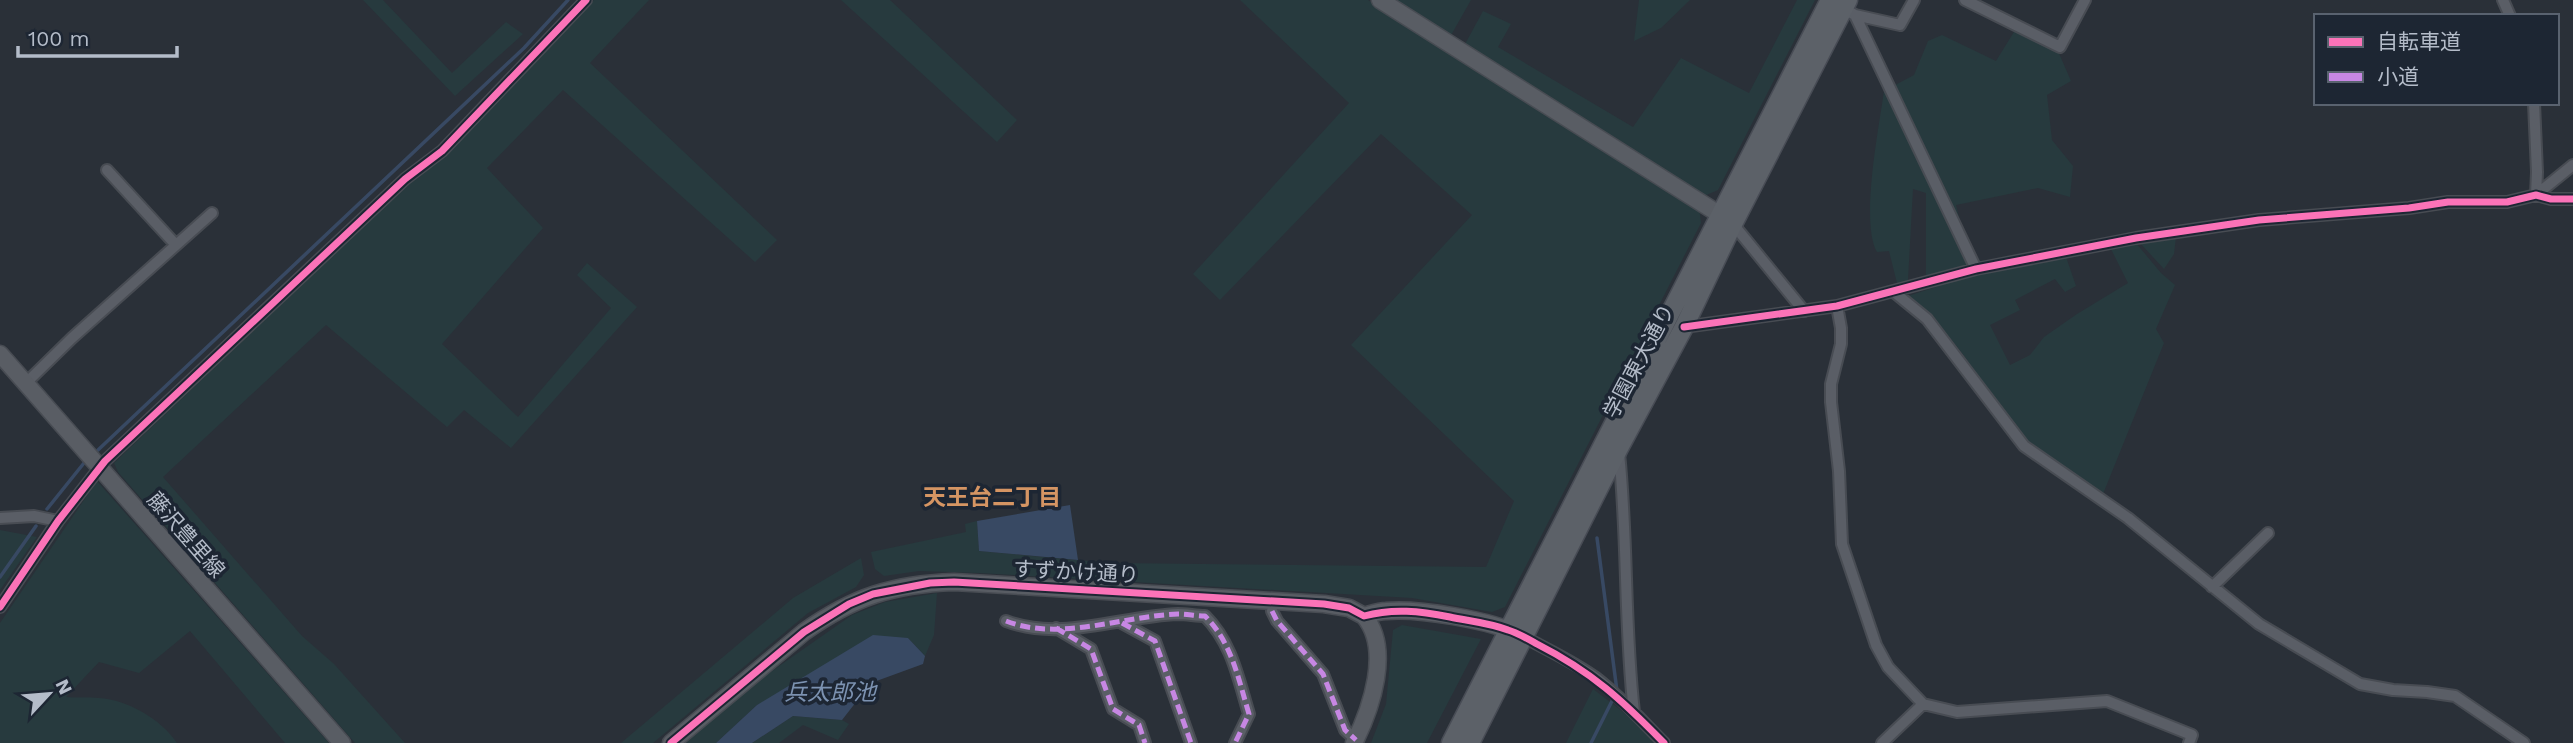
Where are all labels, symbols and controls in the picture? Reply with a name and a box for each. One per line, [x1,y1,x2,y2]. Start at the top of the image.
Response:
scale bar [18,14,177,58]
legend [2314,14,2559,105]
text: 100 m [28,26,90,51]
text: 自転車道 [2377,29,2461,54]
text: 小道 [2377,64,2419,89]
street label: 学園東大通り [1598,299,1679,422]
district label: 天王台二丁目 [923,484,1061,511]
street label: 藤沢豊里線 [143,487,230,582]
street label: すずかけ通り [1012,556,1140,587]
north arrow [14,659,84,729]
text: N [50,675,77,698]
water label: 兵太郎池 [784,679,878,706]

